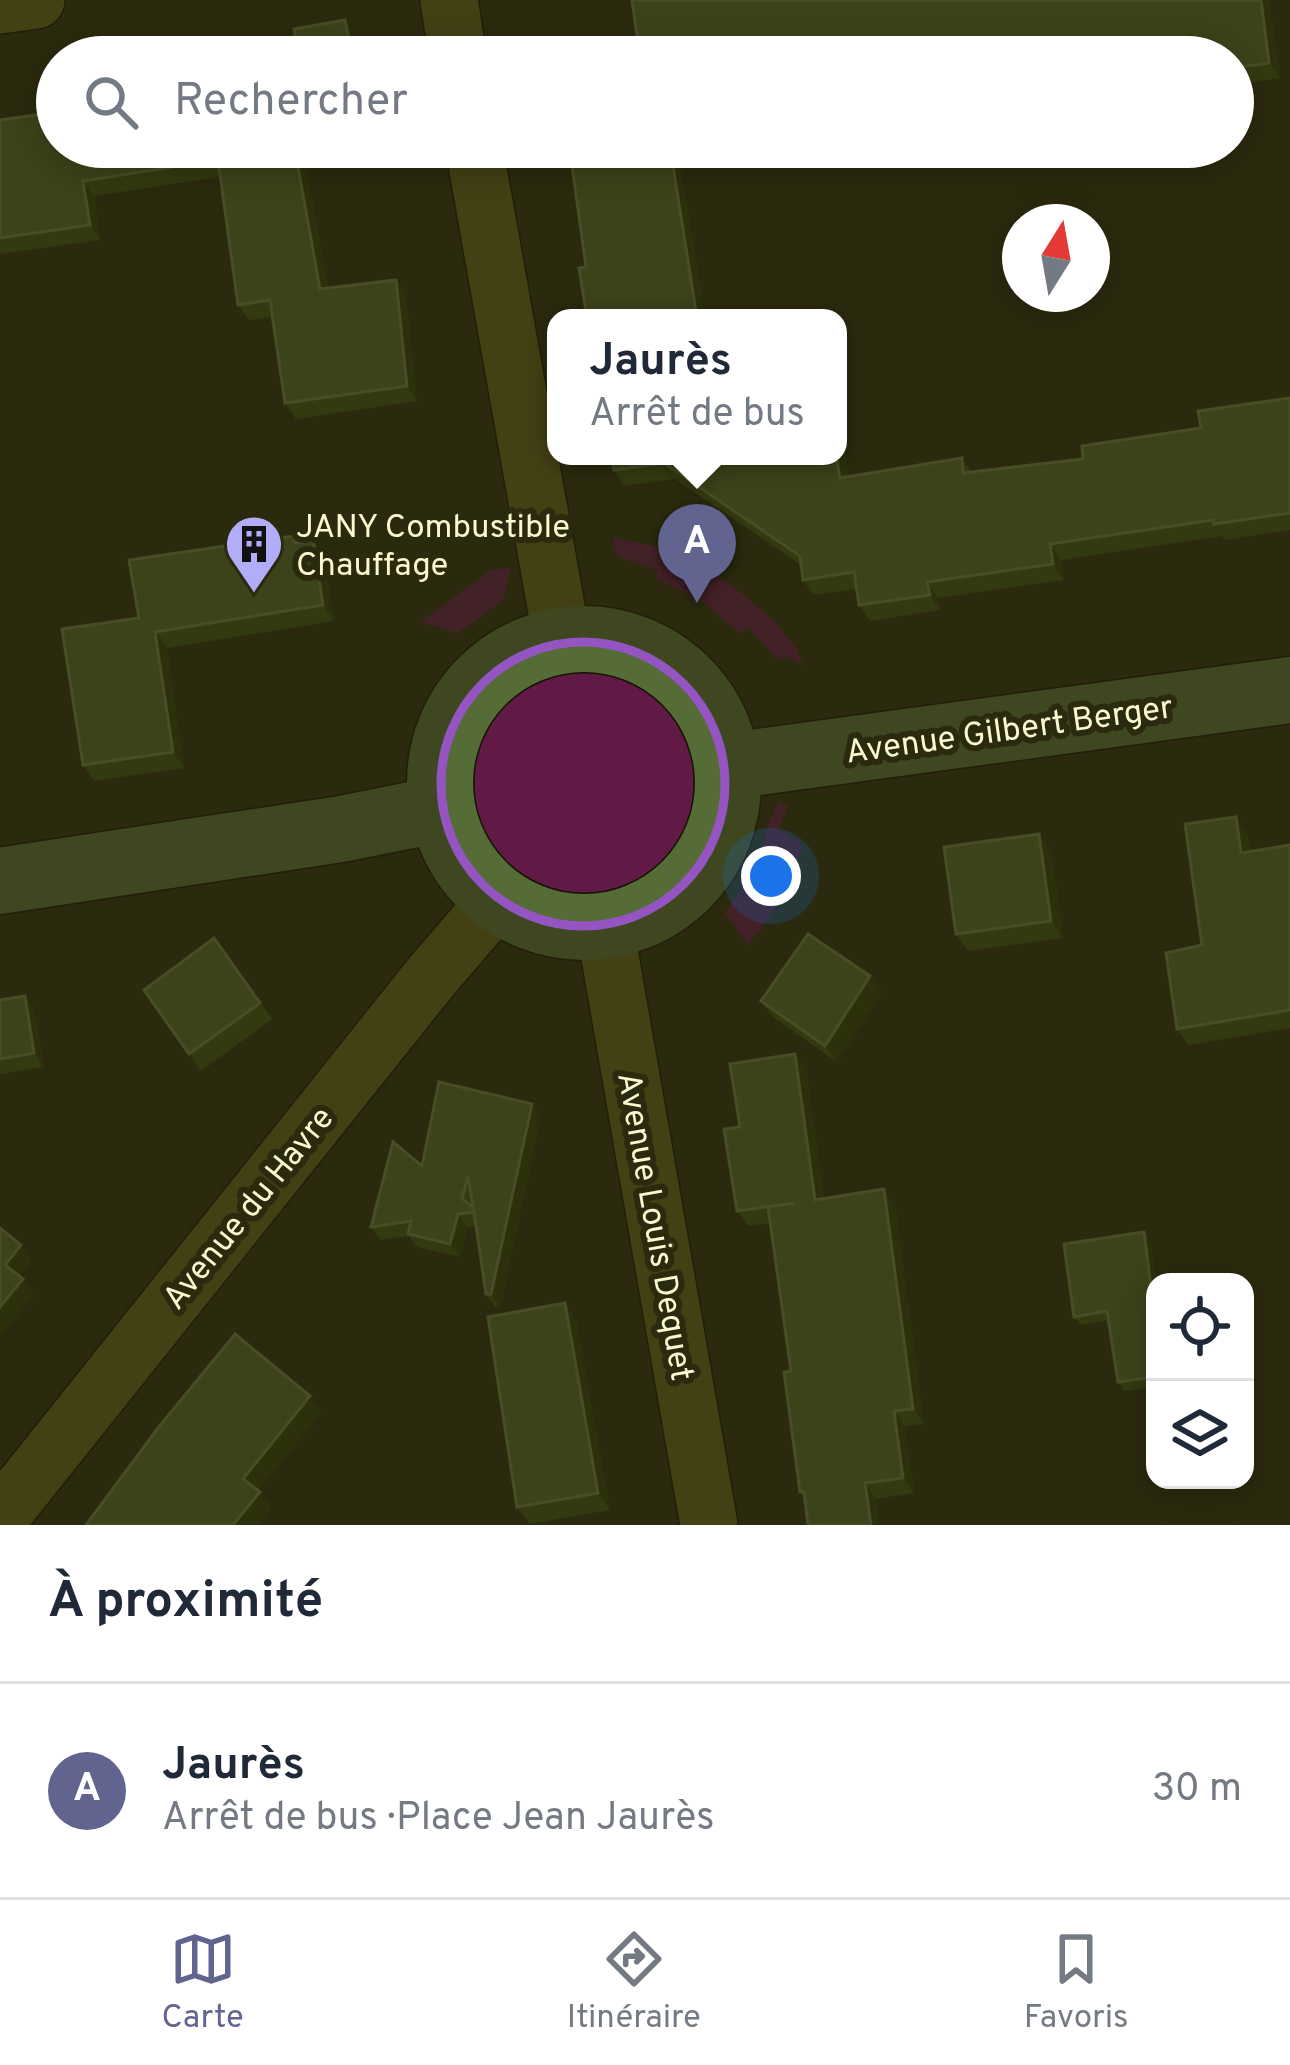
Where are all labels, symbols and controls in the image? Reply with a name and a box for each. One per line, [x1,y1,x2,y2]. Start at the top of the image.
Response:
search box [36,36,1254,168]
icon: search [78,69,144,135]
text: Rechercher [174,74,408,131]
north arrow [1002,204,1110,312]
popup [547,309,847,465]
text: Jaurès [589,334,732,391]
text: Arrêt de bus [589,391,805,440]
pin: A [658,504,736,603]
place label: JANY Combustible Chauffage [296,508,570,588]
building icon: JANY Combustible Chauffage [223,513,285,595]
street label: Avenue Gilbert Berger [843,688,1176,776]
your location [741,846,801,906]
street label: Avenue Louis Dequet [605,1069,701,1384]
street label: Avenue du Havre [155,1099,345,1320]
map controls [1146,1273,1254,1489]
button: locate [1146,1273,1254,1381]
button: layers [1146,1381,1254,1489]
text: À proximité [48,1571,323,1636]
text: Jaurès [162,1738,305,1795]
text: A [73,1766,101,1815]
text: 30 m [1152,1766,1242,1815]
text: Arrêt de bus · Place Jean Jaurès [162,1795,715,1844]
tab: Carte [161,1926,244,2040]
tab: Itinéraire [567,1926,701,2040]
tab: Favoris [1024,1926,1129,2040]

